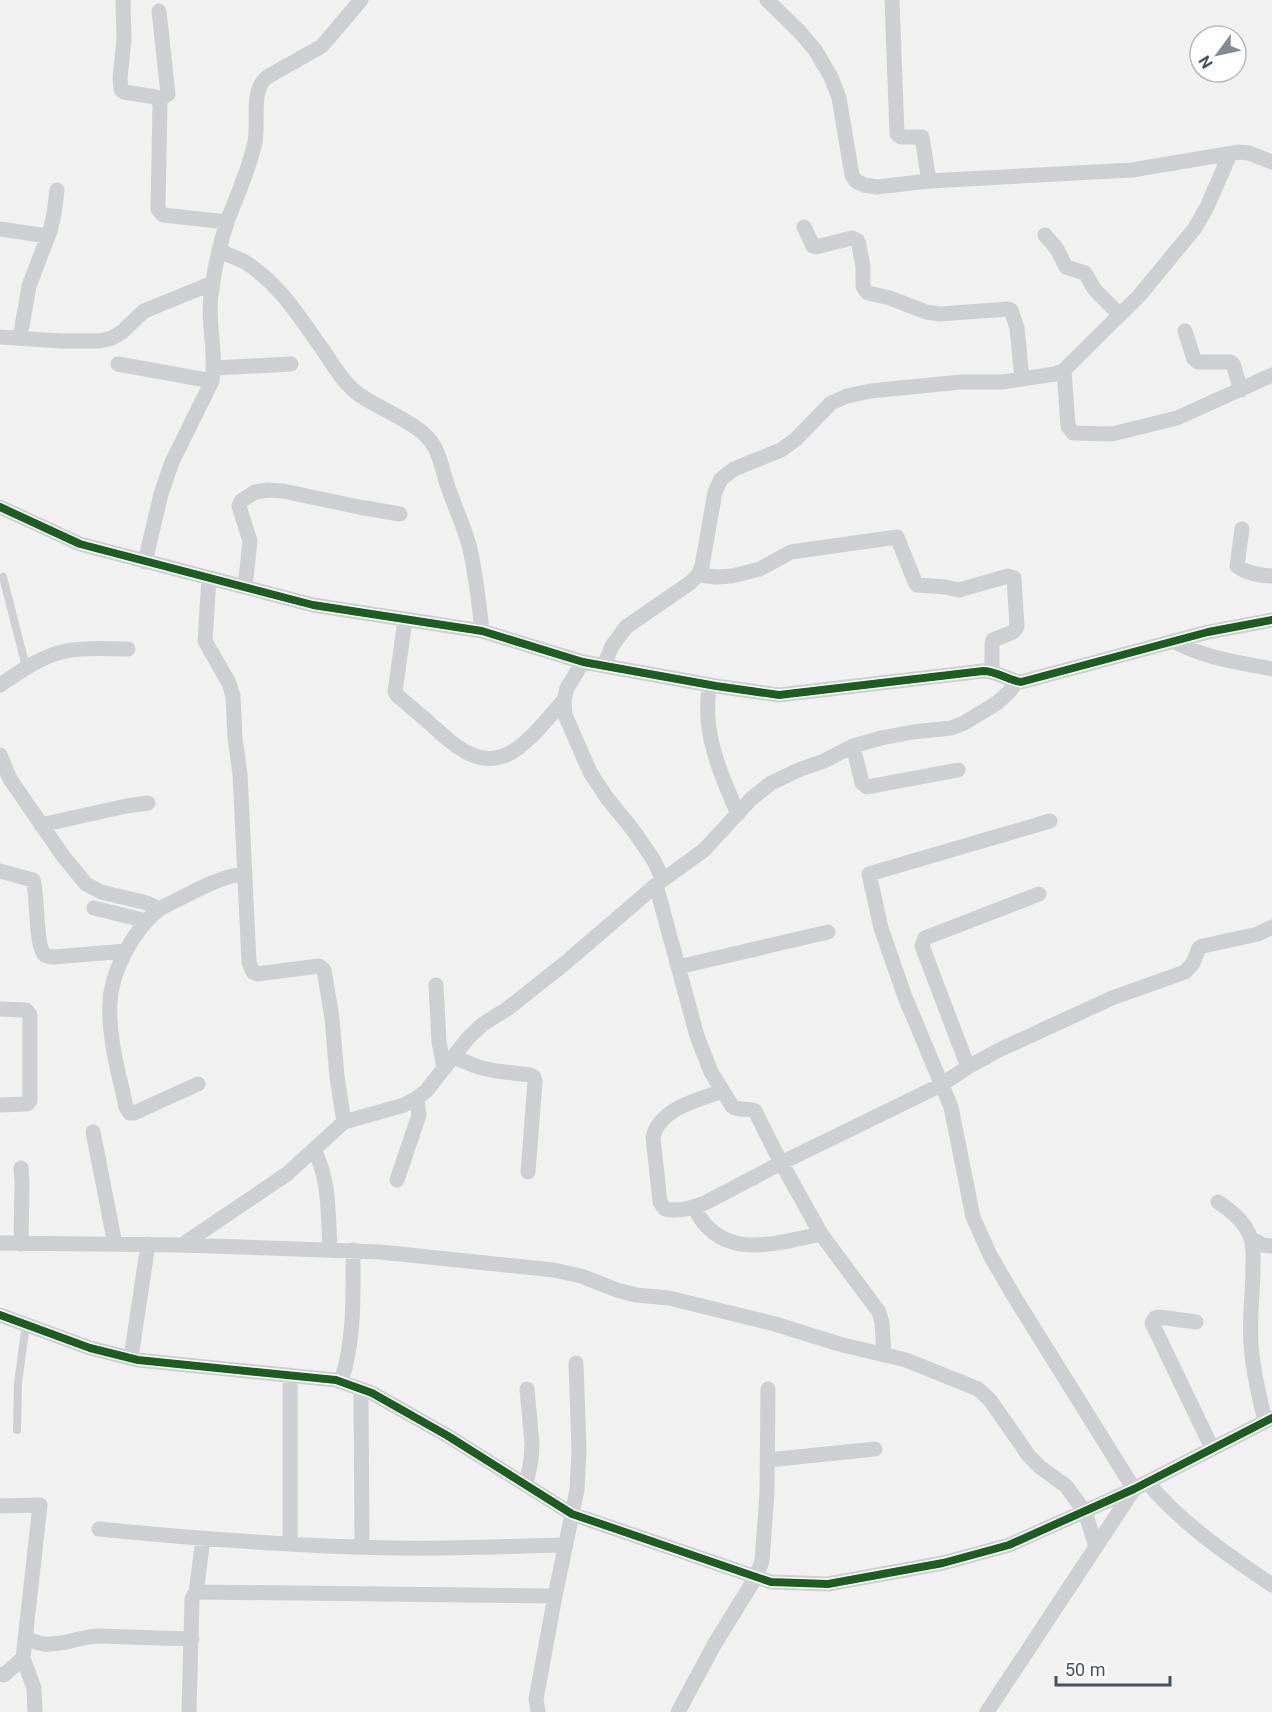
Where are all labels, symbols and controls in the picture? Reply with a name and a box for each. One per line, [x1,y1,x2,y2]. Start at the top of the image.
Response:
north arrow [1188,24,1248,84]
text: N [1195,52,1217,72]
scale bar [1056,1649,1170,1687]
text: 50 m [1065,1659,1105,1680]

